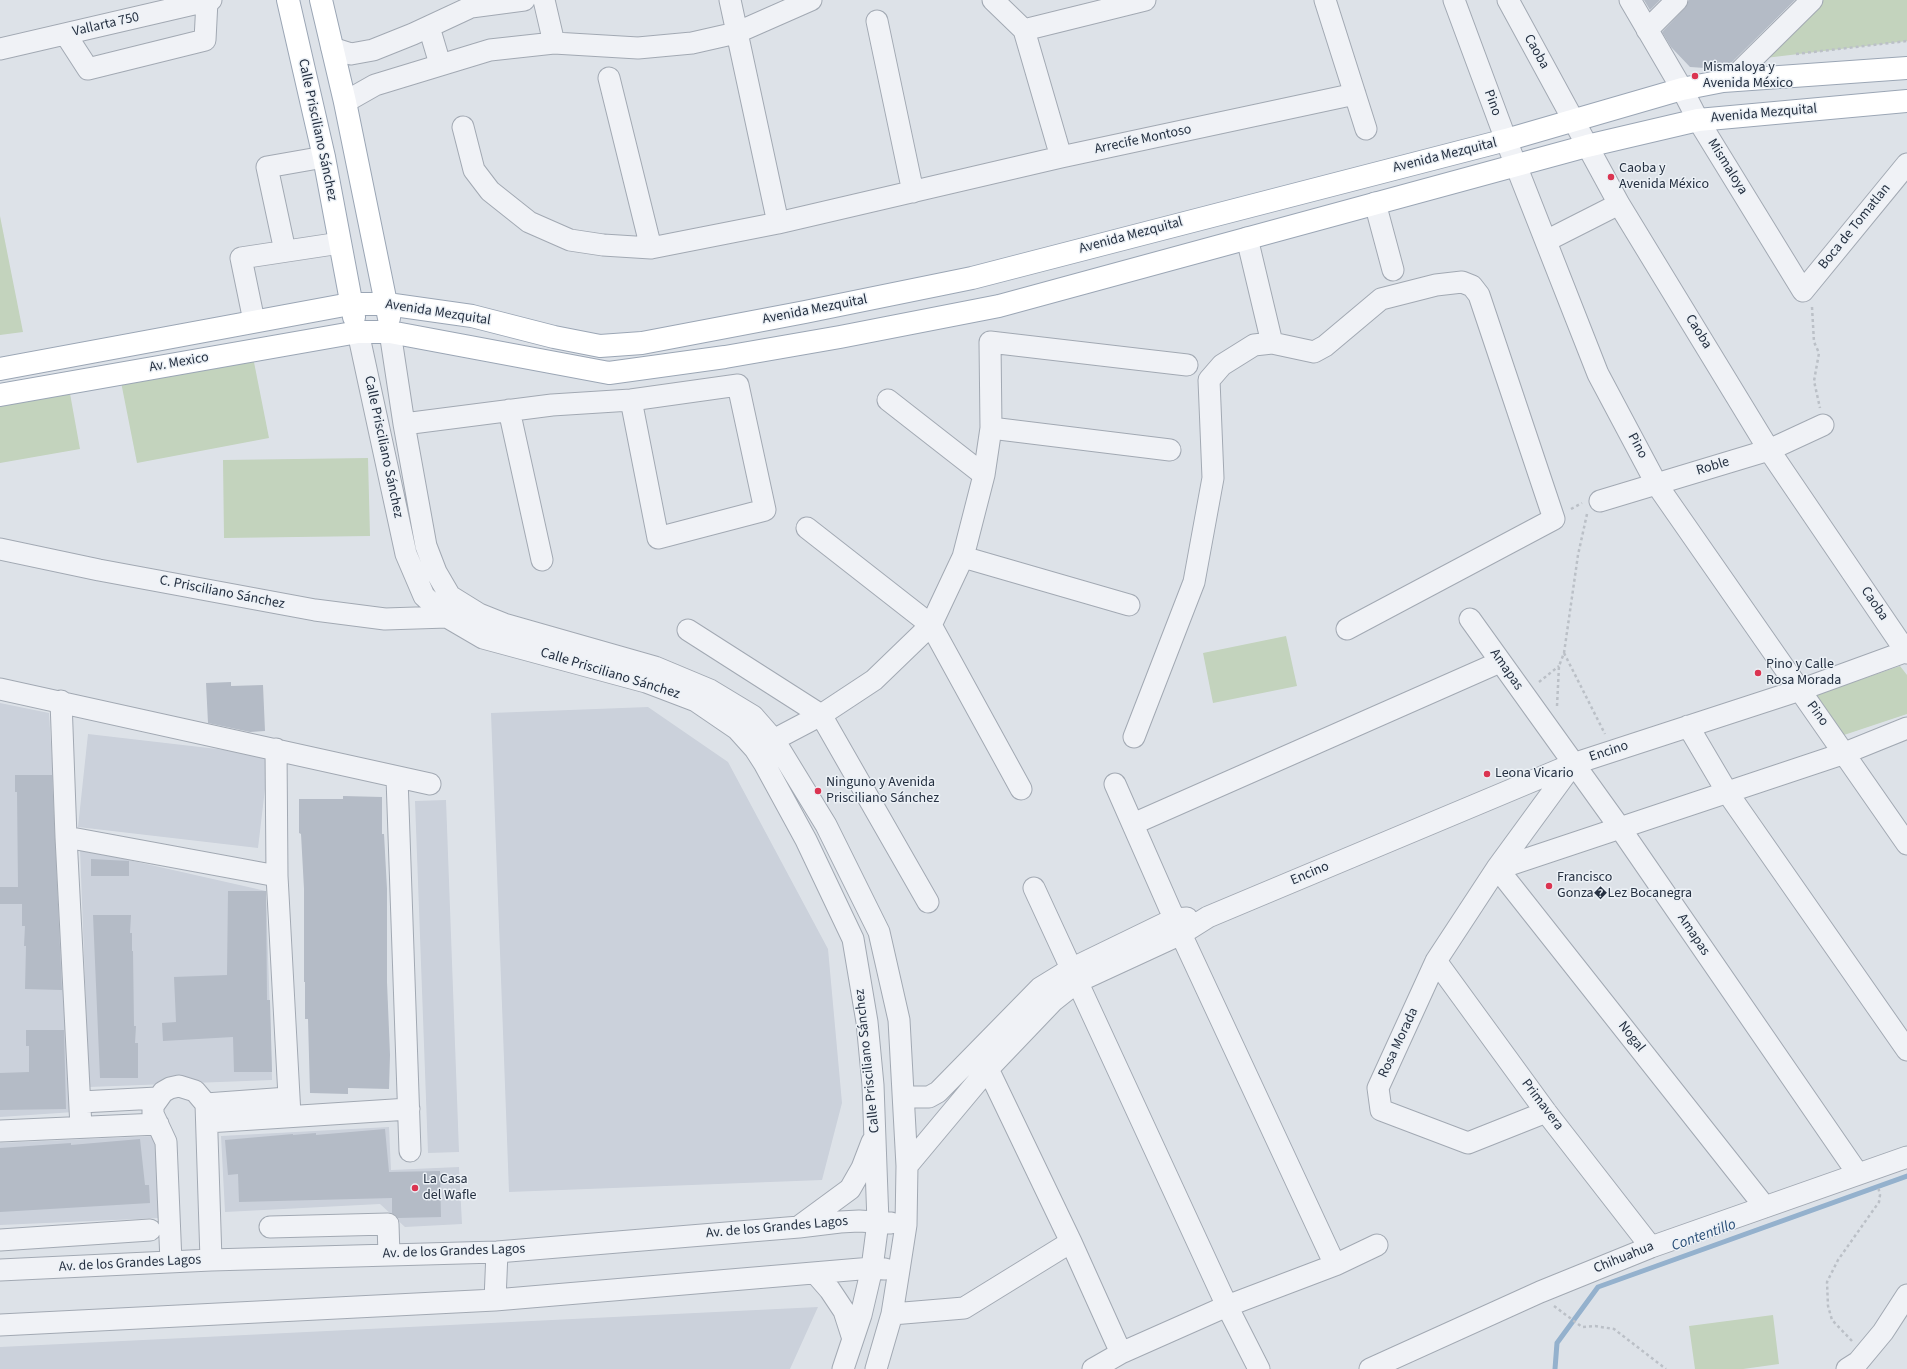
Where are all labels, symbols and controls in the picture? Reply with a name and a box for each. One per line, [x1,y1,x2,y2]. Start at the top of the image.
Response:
street label: Vallarta 750 [71,9,141,41]
street label: Caoba [1520,32,1552,72]
street label: Calle Prisciliano Sánchez [294,57,340,203]
place label: Mismaloya y Avenida México [1703,60,1793,92]
marker: Mismaloya y Avenida México [1690,71,1700,81]
street label: Pino [1480,88,1504,118]
street label: Avenida Mezquital [1710,101,1818,127]
street label: Arrecife Montoso [1093,122,1193,158]
street label: Avenida Mezquital [1391,135,1499,177]
street label: Mismaloya [1703,136,1751,198]
place label: Caoba y Avenida México [1619,161,1709,194]
marker: Caoba y Avenida México [1606,172,1616,182]
street label: Boca de Tomatlan [1815,181,1895,273]
street label: Avenida Mezquital [1077,214,1185,258]
street label: Avenida Mezquital [761,292,869,328]
street label: Avenida Mezquital [384,296,492,330]
street label: Caoba [1681,312,1715,352]
street label: Av. Mexico [148,349,210,377]
street label: Calle Prisciliano Sánchez [360,374,406,520]
street label: Pino [1623,430,1651,462]
street label: Roble [1694,454,1732,480]
street label: C. Prisciliano Sánchez [158,573,286,613]
street label: Caoba [1857,584,1891,624]
street label: Calle Prisciliano Sánchez [538,645,682,703]
street label: Amapas [1486,646,1526,694]
place label: Pino y Calle Rosa Morada [1766,657,1841,690]
marker: Pino y Calle Rosa Morada [1753,668,1763,678]
street label: Pino [1802,698,1832,730]
street label: Encino [1587,738,1631,766]
place label: Leona Vicario [1495,766,1574,782]
marker: Leona Vicario [1482,769,1492,779]
place label: Ninguno y Avenida Prisciliano Sánchez [826,775,939,808]
marker: Ninguno y Avenida Prisciliano Sánchez [813,786,823,796]
street label: Encino [1288,858,1332,890]
place label: Francisco Gonza�Lez Bocanegra [1557,870,1692,902]
marker: Francisco Gonza�Lez Bocanegra [1544,881,1554,891]
street label: Amapas [1673,911,1713,959]
street label: Calle Prisciliano Sánchez [852,988,884,1134]
street label: Rosa Morada [1375,1005,1423,1081]
street label: Nogal [1614,1018,1648,1056]
street label: Primavera [1517,1076,1567,1134]
place label: La Casa del Wafle [423,1172,477,1204]
marker: La Casa del Wafle [410,1183,420,1193]
street label: Av. de los Grandes Lagos [705,1213,849,1243]
water label: Contentillo [1669,1216,1739,1256]
street label: Chihuahua [1591,1238,1657,1278]
street label: Av. de los Grandes Lagos [382,1241,526,1263]
street label: Av. de los Grandes Lagos [58,1252,202,1276]

